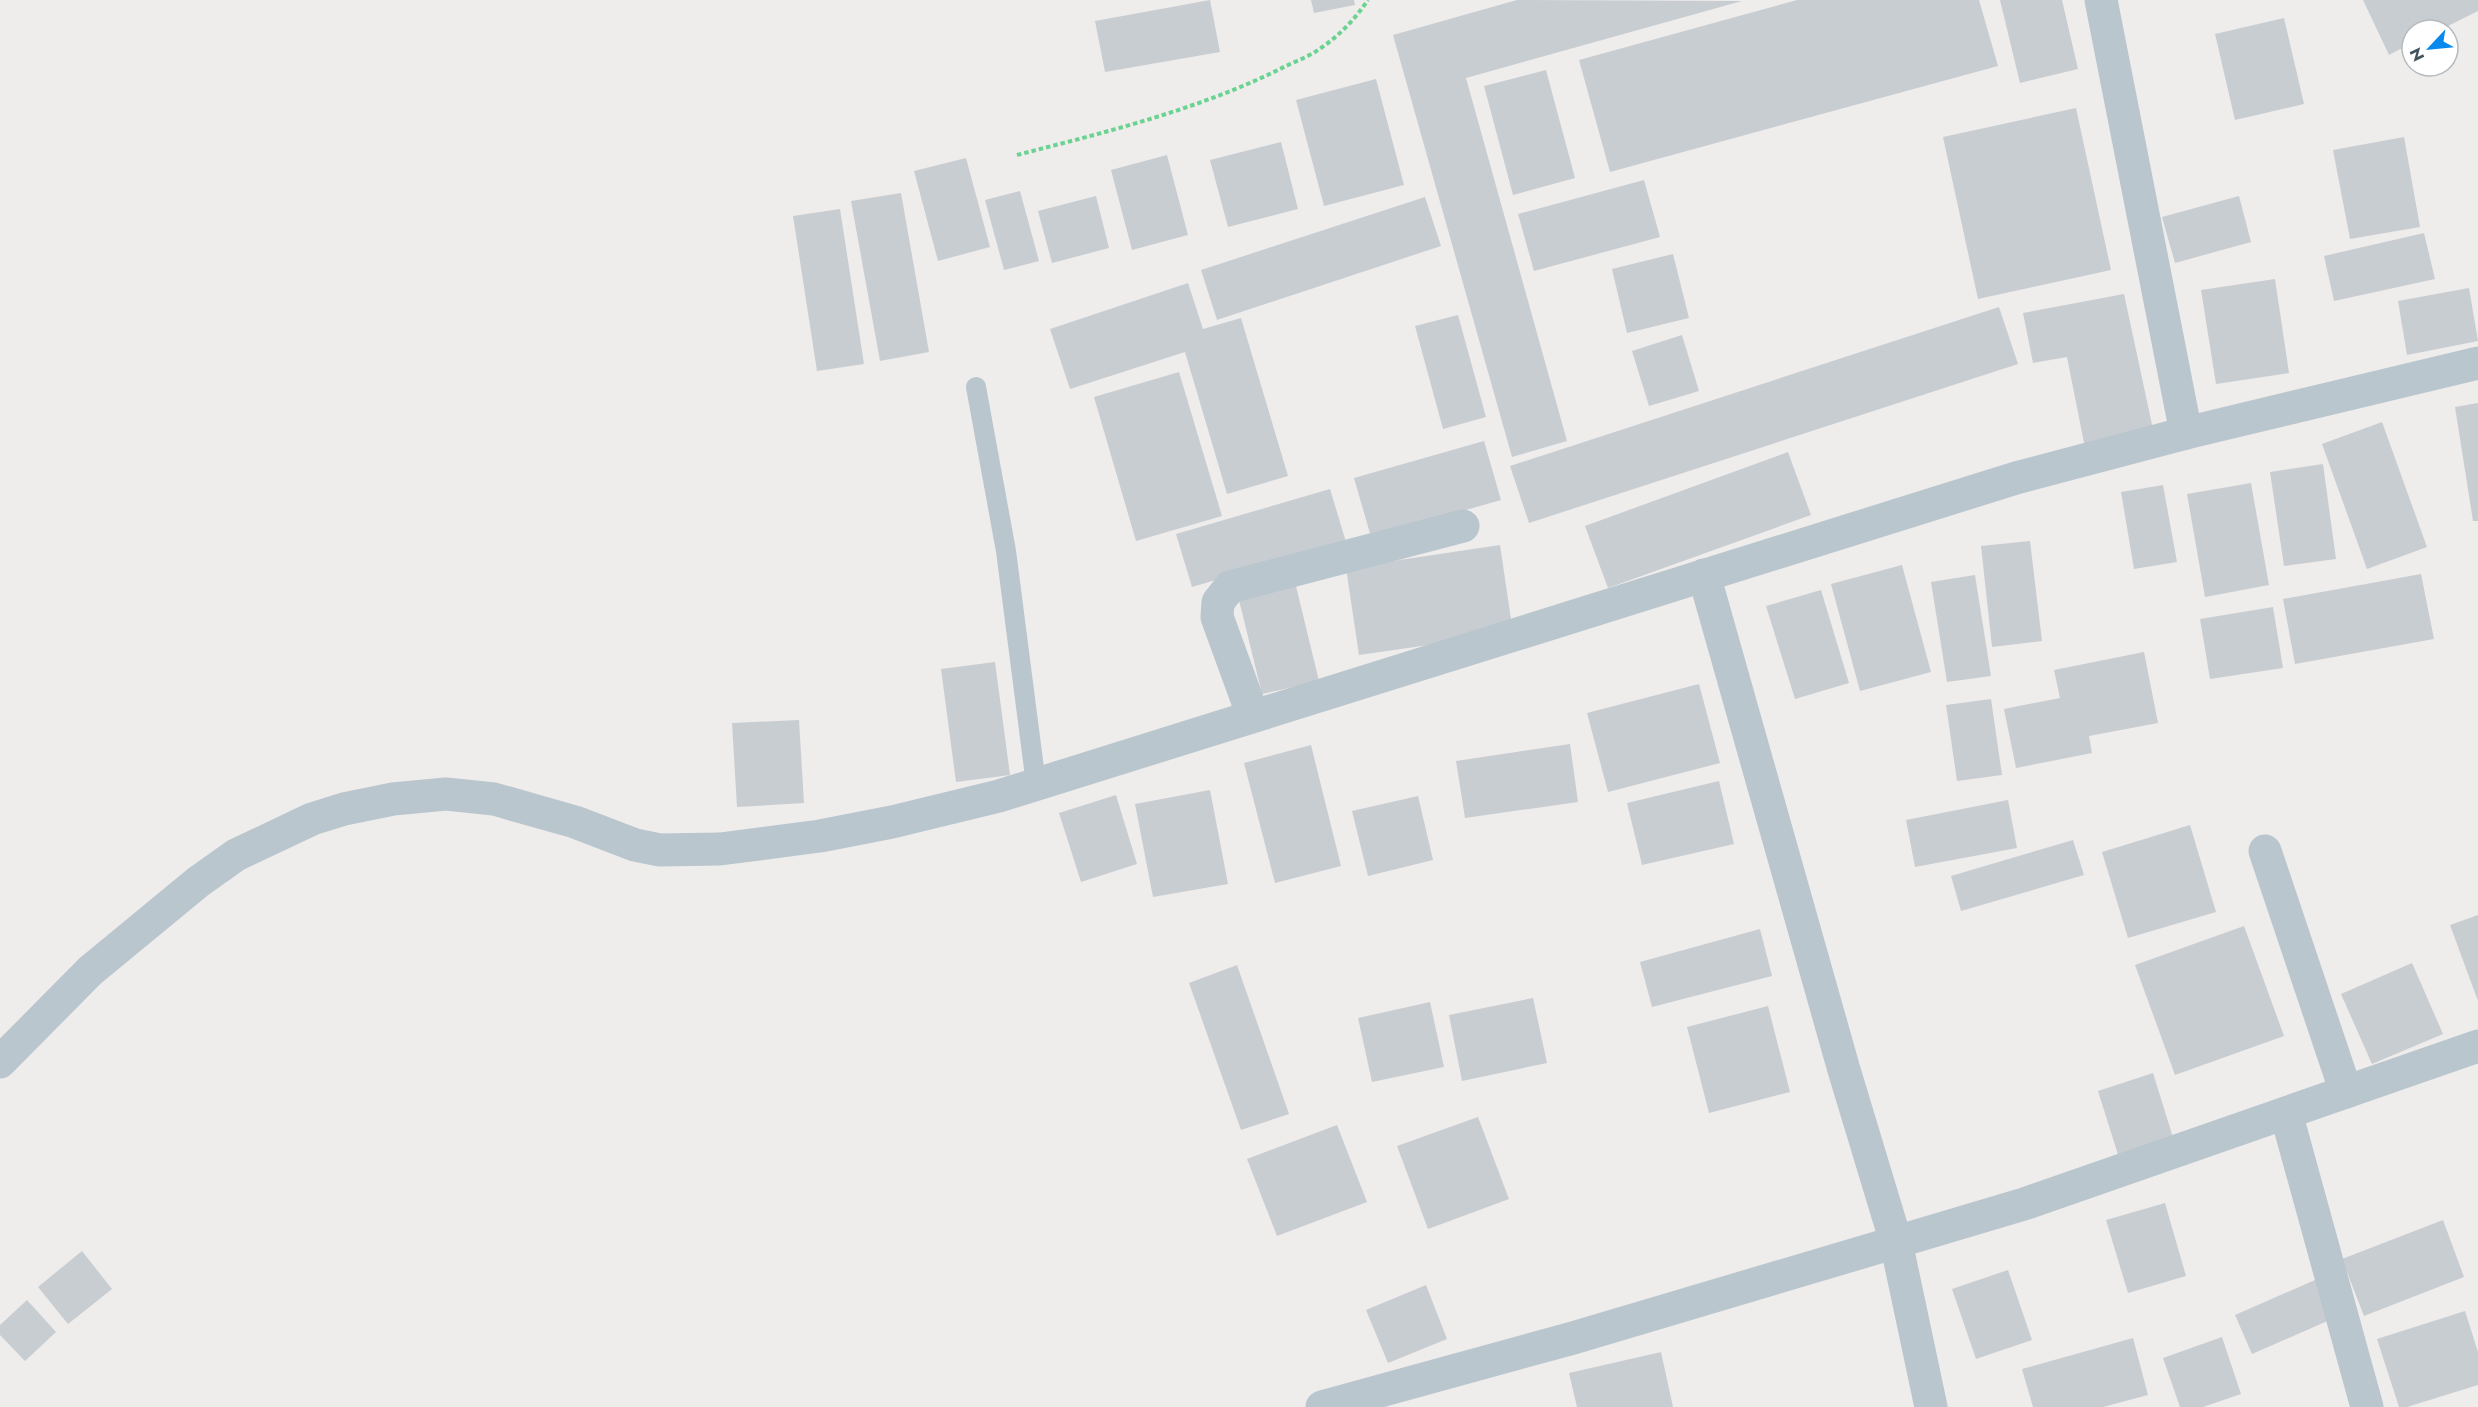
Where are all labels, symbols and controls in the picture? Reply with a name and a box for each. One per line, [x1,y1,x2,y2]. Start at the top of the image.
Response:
north arrow [2400,18,2460,78]
text: N [2404,44,2430,65]

